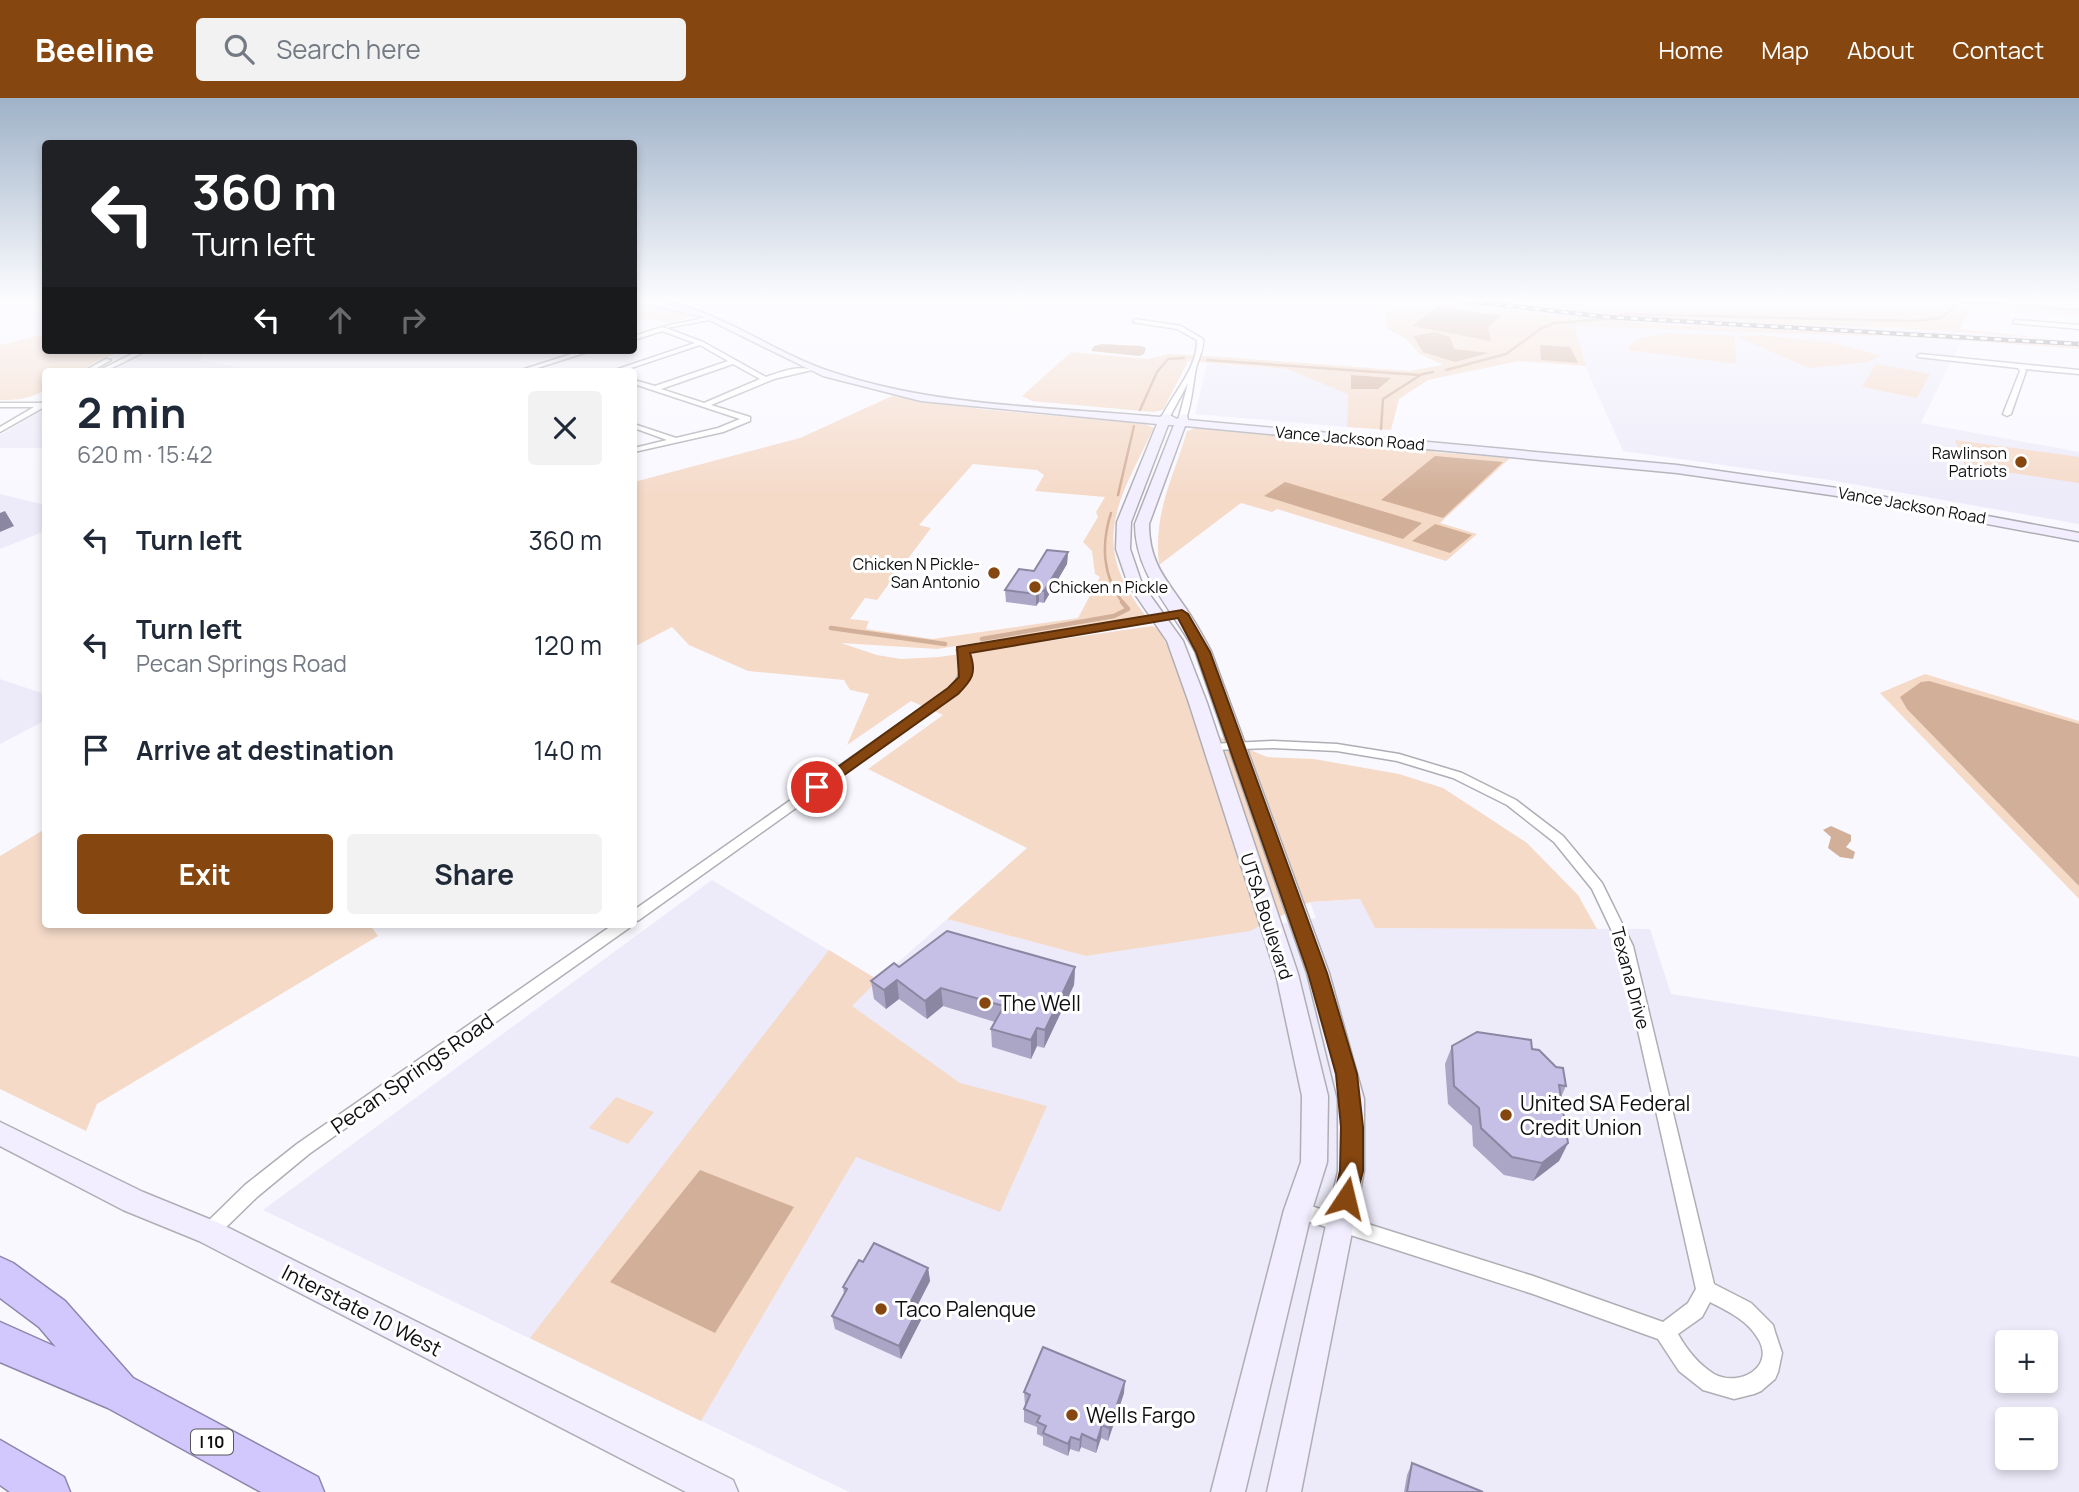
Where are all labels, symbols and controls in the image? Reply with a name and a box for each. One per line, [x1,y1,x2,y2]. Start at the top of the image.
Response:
search box [196,18,686,81]
text: Beeline [35,27,154,72]
icon: search [220,30,258,68]
text: Search here [276,31,421,67]
text: Home [1658,33,1723,66]
text: Map [1761,33,1809,66]
text: About [1847,33,1915,66]
text: Contact [1953,33,2044,66]
text: 360 m [192,158,337,225]
icon: left [77,168,168,259]
text: Turn left [192,222,316,266]
icon: left [248,301,286,339]
icon: ahead [321,301,359,339]
icon: right [394,301,432,339]
text: 2 min [77,383,186,441]
button: close [528,391,602,465]
street label: Vance Jackson Road [1274,421,1426,455]
text: 620 m · 15:42 [77,438,213,470]
place label: Rawlinson Patriots [1932,442,2007,482]
marker: Rawlinson Patriots [2013,454,2029,470]
street label: Vance Jackson Road [1836,481,1988,529]
icon: left [77,521,115,559]
text: Turn left [136,522,243,558]
text: 360 m [528,522,602,558]
place label: Chicken N Pickle- San Antonio [853,553,980,593]
marker: Chicken N Pickle- San Antonio [986,565,1002,581]
place label: Chicken n Pickle [1049,576,1168,598]
marker: Chicken n Pickle [1027,579,1043,595]
text: Turn left [136,611,243,647]
icon: left [77,626,115,664]
text: 120 m [534,627,602,663]
text: Pecan Springs Road [136,647,347,679]
icon: arrive [77,731,115,769]
text: Arrive at destination [136,732,394,768]
text: 140 m [533,732,602,768]
pin [787,757,847,817]
icon: arrive [798,768,836,806]
button: Exit [77,834,333,914]
button: Share [347,834,602,914]
street label: UTSA Boulevard [1235,850,1299,982]
street label: Texana Drive [1606,924,1656,1032]
place label: The Well [999,989,1081,1017]
marker: The Well [977,995,993,1011]
street label: Pecan Springs Road [325,1006,499,1140]
place label: United SA Federal Credit Union [1520,1089,1690,1141]
marker: United SA Federal Credit Union [1498,1107,1514,1123]
position arrow [1309,1161,1383,1235]
street label: Interstate 10 West [277,1258,447,1362]
place label: Taco Palenque [895,1295,1036,1323]
marker: Taco Palenque [873,1301,889,1317]
map controls [1995,1330,2058,1470]
button: + [1995,1330,2058,1393]
place label: Wells Fargo [1086,1401,1196,1429]
marker: Wells Fargo [1064,1407,1080,1423]
button: − [1995,1407,2058,1470]
road number: I 10 [191,1430,233,1454]

